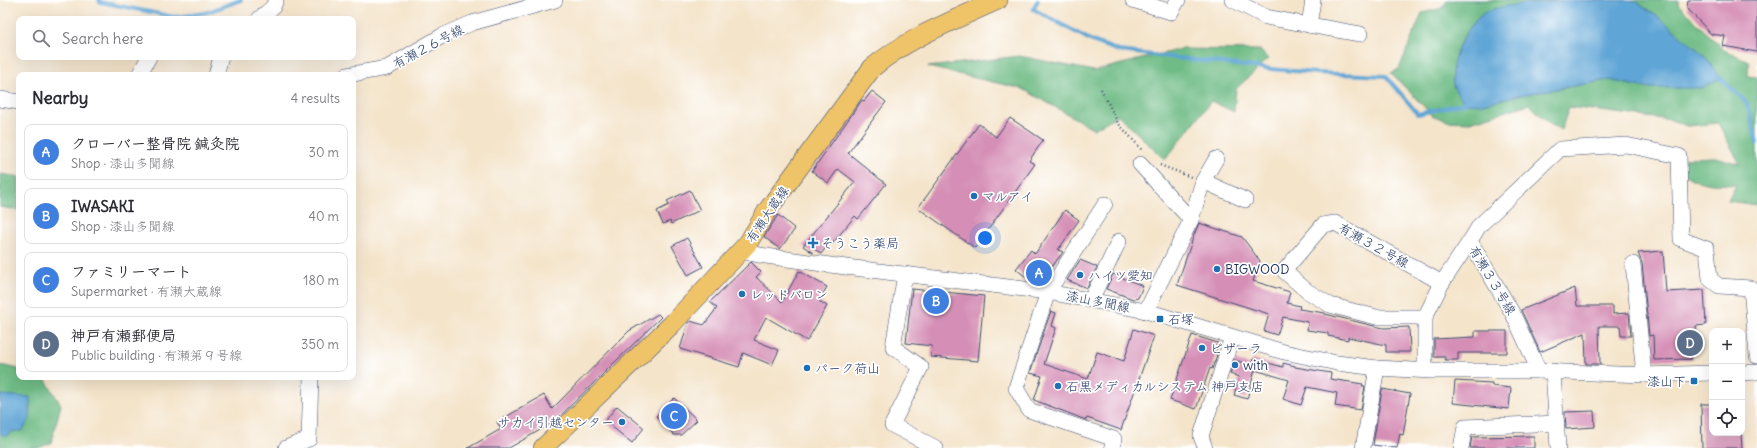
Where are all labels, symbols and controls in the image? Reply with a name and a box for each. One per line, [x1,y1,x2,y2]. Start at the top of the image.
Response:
search box [16,16,356,60]
street label: 有瀬２６号線 [390,20,468,72]
icon: search [30,27,52,49]
text: Search here [62,29,143,48]
text: Nearby [32,87,88,109]
text: 4 results [291,90,340,107]
text: クローバー整骨院 鍼灸院 [71,134,240,153]
text: A [42,144,50,161]
text: 30 m [309,144,339,161]
text: Shop · 漆山多聞線 [71,155,175,172]
street label: 有瀬大蔵線 [742,182,793,246]
place label: マルアイ [982,188,1033,205]
marker: マルアイ [969,191,979,201]
text: IWASAKI [71,197,134,216]
text: B [42,208,50,225]
text: 40 m [308,208,339,225]
text: Shop · 漆山多聞線 [71,218,175,235]
street label: 有瀬３２号線 [1336,219,1413,272]
your location [975,228,995,248]
place label: そうこう薬局 [821,235,899,252]
marker: そうこう薬局 [808,238,818,248]
street label: 有瀬３３号線 [1465,242,1520,319]
pin: A [1026,258,1052,288]
place label: BIGWOOD [1225,261,1289,278]
text: ファミリーマート [71,262,192,281]
marker: BIGWOOD [1212,264,1222,274]
place label: ハイツ愛知 [1088,267,1153,284]
marker: ハイツ愛知 [1075,270,1085,280]
text: C [42,272,50,289]
text: 180 m [303,272,339,289]
text: Supermarket · 有瀬大蔵線 [71,283,222,300]
place label: レッドバロン [750,286,828,303]
pin: B [923,286,949,316]
street label: 漆山多聞線 [1064,287,1132,316]
marker: レッドバロン [737,289,747,299]
place label: 石塚 [1168,311,1194,328]
marker: 石塚 [1155,314,1165,324]
text: 神戸有瀬郵便局 [71,326,176,345]
pin: D [1677,328,1703,358]
map controls [1709,328,1745,436]
button: + [1709,328,1745,364]
text: D [41,336,51,353]
text: 350 m [301,336,339,353]
place label: ピザーラ [1210,340,1262,357]
marker: ピザーラ [1197,343,1207,353]
text: Public building · 有瀬第９号線 [71,347,242,364]
place label: with [1243,357,1269,374]
place label: パーク荷山 [815,360,880,377]
marker: with [1230,360,1240,370]
marker: パーク荷山 [802,363,812,373]
button: − [1709,364,1745,400]
place label: 漆山下 [1647,373,1686,390]
marker: 漆山下 [1689,376,1699,386]
place label: 石黒メディカルシステム 神戸支店 [1066,378,1263,395]
marker: 石黒メディカルシステム 神戸支店 [1053,381,1063,391]
button: locate [1709,400,1745,436]
pin: C [661,401,687,431]
place label: サカイ引越センター [498,414,614,431]
marker: サカイ引越センター [617,417,627,427]

